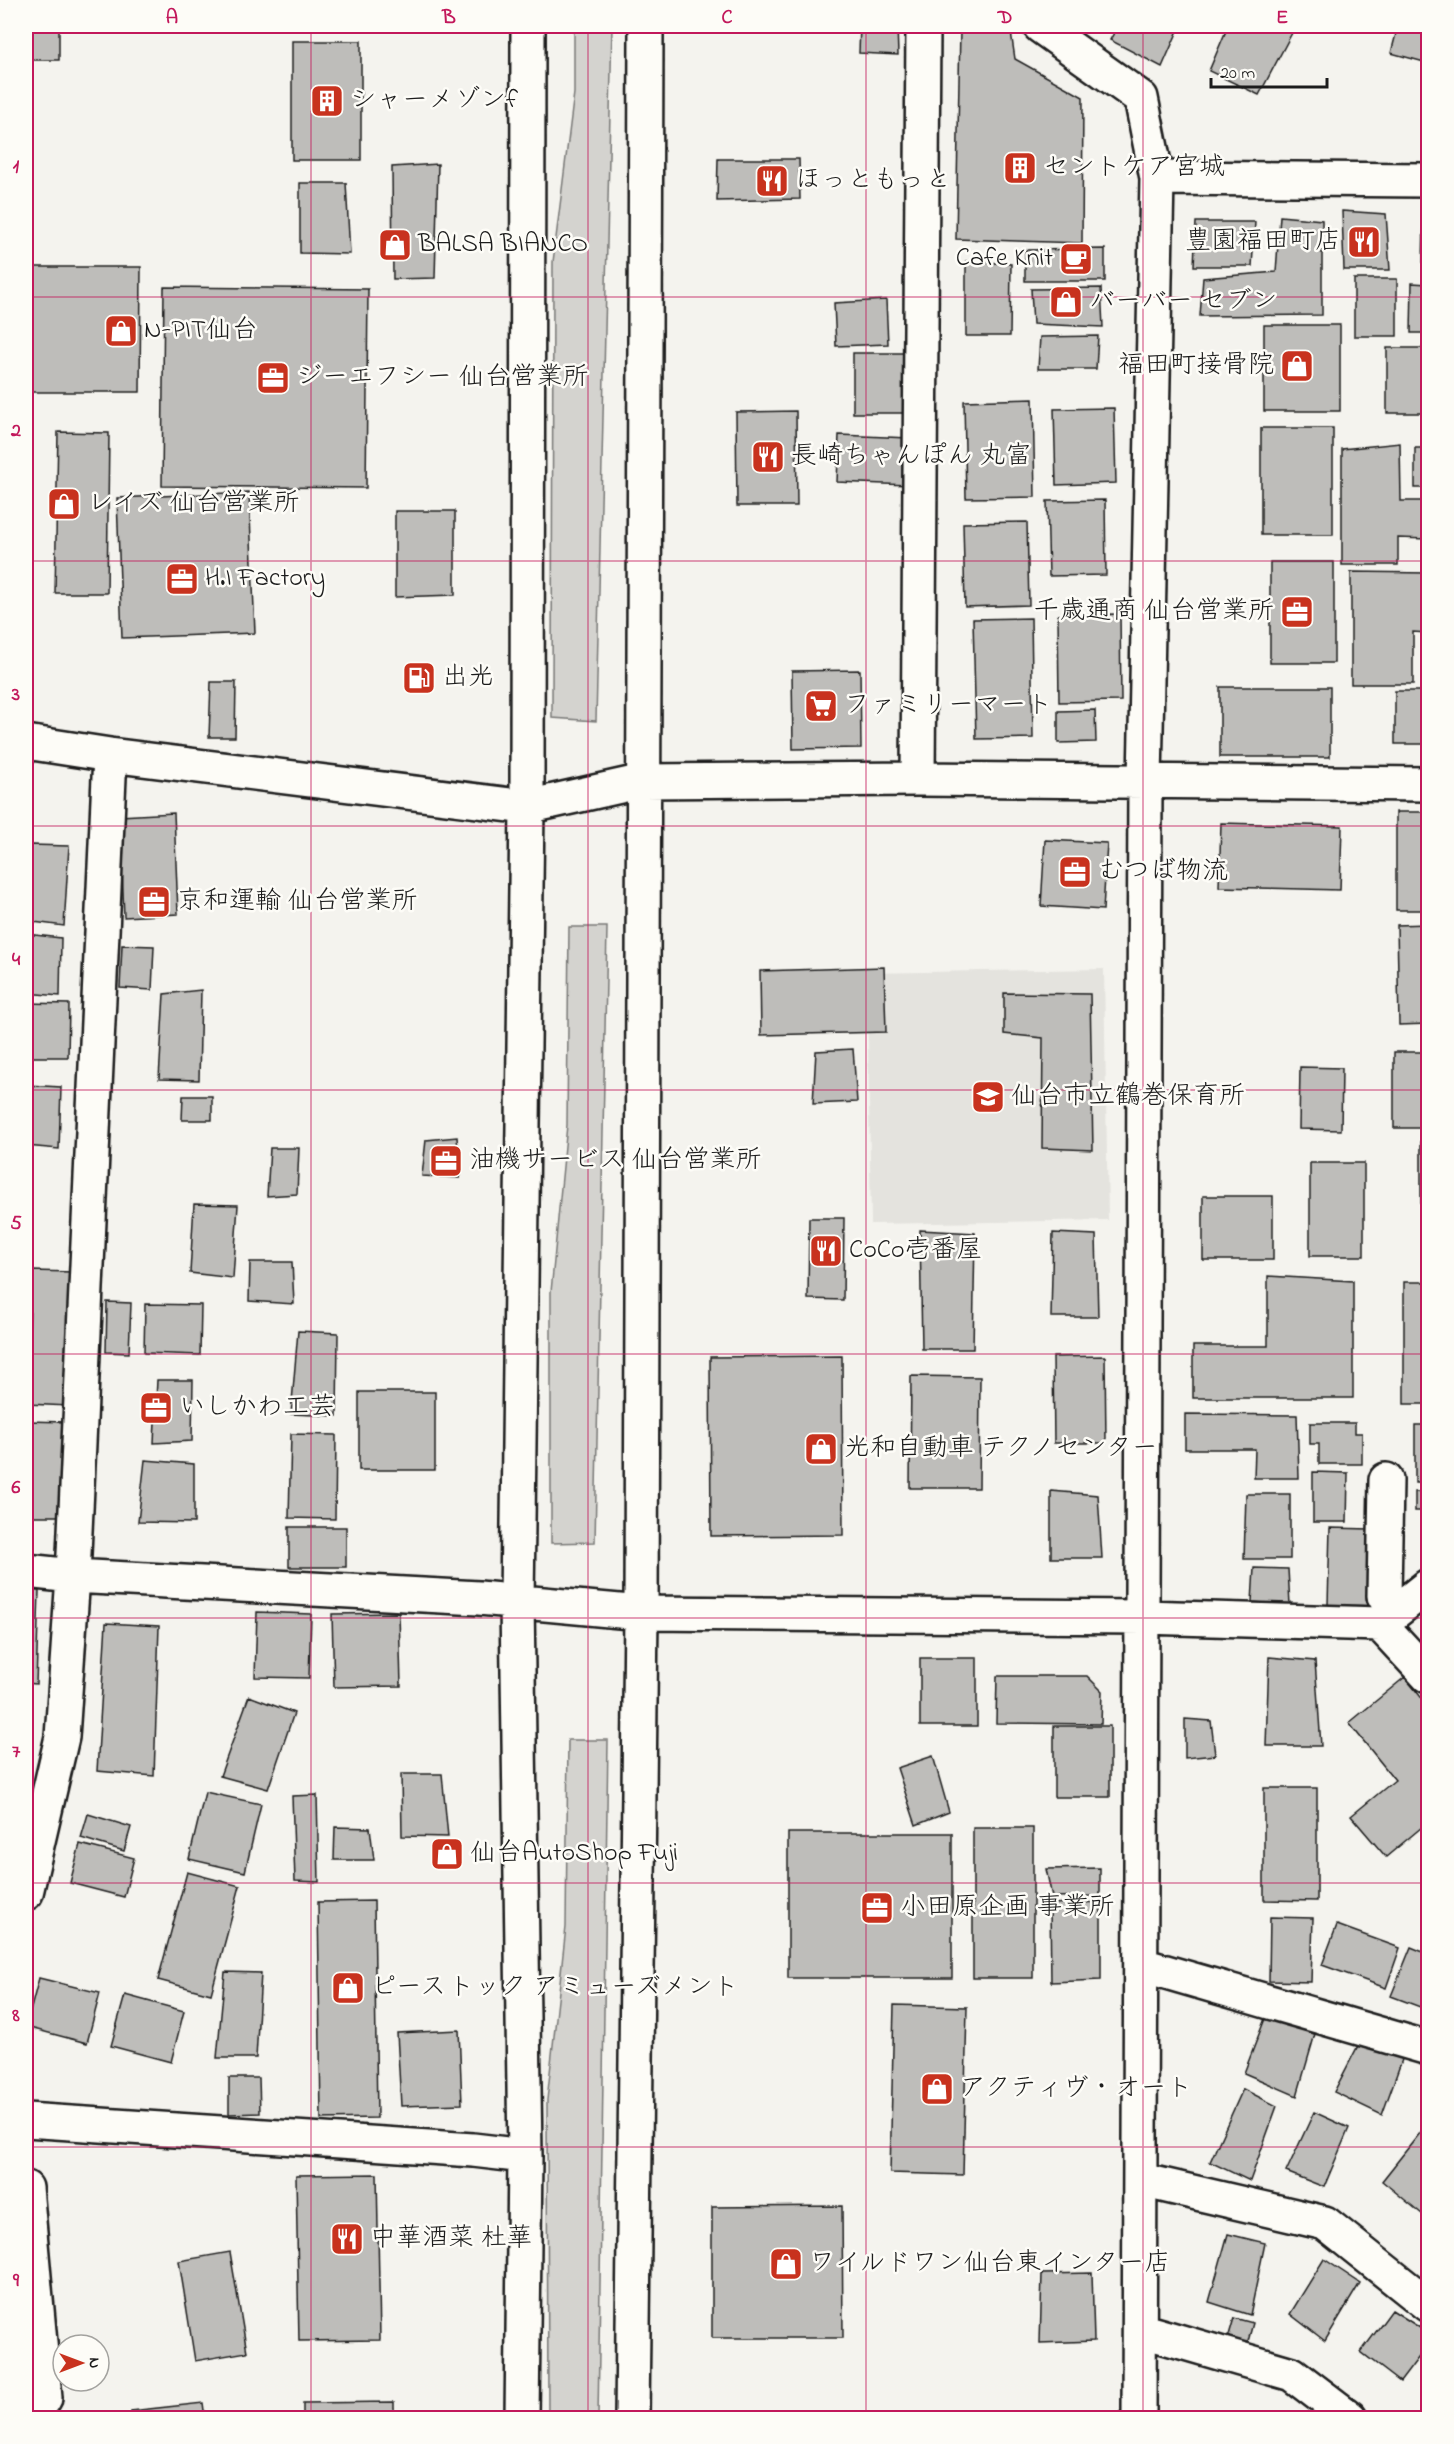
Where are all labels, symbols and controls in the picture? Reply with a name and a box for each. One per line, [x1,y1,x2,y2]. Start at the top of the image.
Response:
text: A [166,4,178,33]
text: B [441,4,456,33]
text: C [722,4,733,33]
text: D [997,4,1012,33]
text: E [1276,4,1288,33]
scale bar [1211,51,1326,89]
text: 20 m [1220,61,1255,87]
place label: シャーメゾンf [350,82,519,120]
building icon: シャーメゾンf [309,83,345,119]
place label: セントケア宮城 [1043,149,1225,187]
building icon: セントケア宮城 [1002,150,1038,186]
text: 1 [13,153,20,182]
place label: ほっともっと [795,162,951,200]
restaurant icon: ほっともっと [754,163,790,199]
place label: 豊園福田町店 [1185,223,1341,261]
restaurant icon: 豊園福田町店 [1346,224,1382,260]
place label: BALSA BIANCO [417,226,588,264]
shop icon: BALSA BIANCO [377,227,413,263]
place label: Cafe Knit [956,240,1053,278]
cafe icon: Cafe Knit [1058,241,1094,277]
place label: バーバー セブン [1089,283,1278,321]
shop icon: バーバー セブン [1048,284,1084,320]
place label: N-PIT仙台 [144,312,258,350]
shop icon: N-PIT仙台 [103,313,139,349]
place label: 福田町接骨院 [1118,347,1274,385]
shop icon: 福田町接骨院 [1279,348,1315,384]
place label: ジーエフシー 仙台営業所 [296,359,589,397]
office icon: ジーエフシー 仙台営業所 [255,360,291,396]
text: 2 [10,417,21,446]
place label: 長崎ちゃんぽん 丸富 [791,438,1032,476]
restaurant icon: 長崎ちゃんぽん 丸富 [750,439,786,475]
place label: レイズ 仙台営業所 [87,485,299,523]
shop icon: レイズ 仙台営業所 [46,486,82,522]
place label: H.I Factory [205,560,325,598]
office icon: H.I Factory [164,561,200,597]
place label: 千歳通商 仙台営業所 [1033,593,1274,631]
office icon: 千歳通商 仙台営業所 [1279,594,1315,630]
place label: 出光 [442,659,494,697]
fuel station icon: 出光 [401,660,437,696]
text: 3 [11,681,20,710]
place label: ファミリーマート [844,687,1053,725]
supermarket icon: ファミリーマート [803,688,839,724]
place label: むつば物流 [1098,853,1228,891]
office icon: むつば物流 [1057,854,1093,890]
place label: 京和運輸 仙台営業所 [177,883,418,921]
office icon: 京和運輸 仙台営業所 [136,884,172,920]
text: 4 [12,946,21,975]
place label: 仙台市立鶴巻保育所 [1011,1078,1245,1116]
school or university icon: 仙台市立鶴巻保育所 [970,1079,1006,1115]
place label: 油機サービス 仙台営業所 [469,1142,762,1180]
office icon: 油機サービス 仙台営業所 [428,1143,464,1179]
text: 5 [10,1210,22,1239]
place label: CoCo壱番屋 [849,1232,983,1270]
restaurant icon: CoCo壱番屋 [808,1233,844,1269]
place label: いしかわ工芸 [179,1389,335,1427]
office icon: いしかわ工芸 [138,1390,174,1426]
place label: 光和自動車 テクノセンター [844,1430,1158,1468]
shop icon: 光和自動車 テクノセンター [803,1431,839,1467]
text: 6 [12,1474,21,1503]
text: 7 [12,1738,21,1767]
place label: 仙台AutoShop Fuji [470,1835,678,1873]
shop icon: 仙台AutoShop Fuji [429,1836,465,1872]
place label: 小田原企画 事業所 [900,1889,1115,1927]
office icon: 小田原企画 事業所 [859,1890,895,1926]
place label: ピーストック アミューズメント [371,1969,739,2007]
shop icon: ピーストック アミューズメント [330,1970,366,2006]
text: 8 [11,2002,20,2031]
place label: アクティヴ・オート [960,2070,1192,2108]
shop icon: アクティヴ・オート [919,2071,955,2107]
place label: 中華酒菜 杜華 [370,2220,533,2258]
restaurant icon: 中華酒菜 杜華 [329,2221,365,2257]
place label: ワイルドワン仙台東インター店 [809,2245,1170,2283]
shop icon: ワイルドワン仙台東インター店 [768,2246,804,2282]
text: 9 [12,2267,20,2296]
north arrow [51,2333,111,2393]
text: N [82,2358,106,2369]

